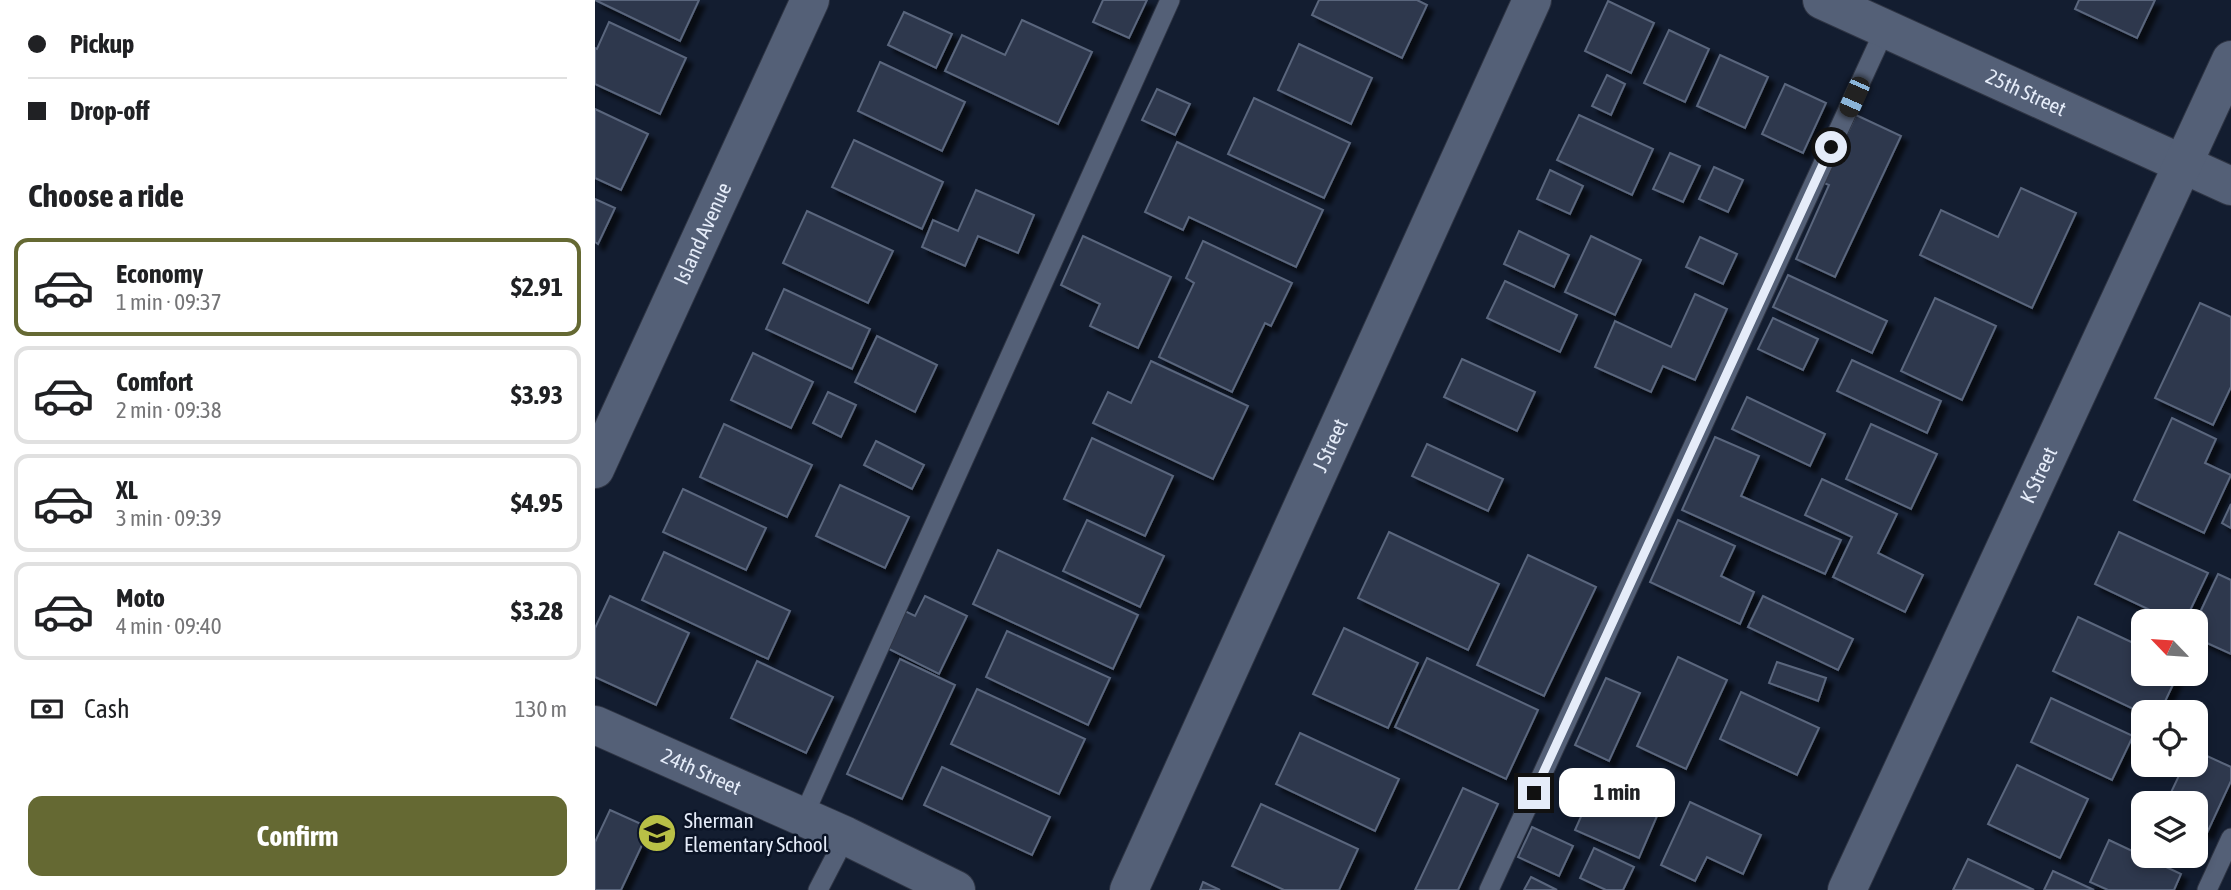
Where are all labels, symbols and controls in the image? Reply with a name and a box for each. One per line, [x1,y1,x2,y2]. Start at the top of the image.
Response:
text: Pickup [70,29,134,59]
street label: 25th Street [1983,63,2070,120]
car [1836,74,1873,120]
text: Drop-off [70,96,150,126]
route start [1815,131,1847,163]
text: Choose a ride [28,177,184,214]
street label: Island Avenue [668,178,736,288]
icon: car [32,256,95,319]
text: Economy [116,259,203,289]
text: $2.91 [511,272,563,302]
text: 1 min · 09:37 [116,289,222,315]
icon: car [32,364,95,427]
text: Comfort [116,367,193,397]
text: $3.93 [511,380,563,410]
text: 2 min · 09:38 [116,397,222,423]
street label: J Street [1307,415,1352,475]
street label: K Street [2015,443,2061,507]
icon: car [32,472,95,535]
text: XL [116,475,138,505]
text: $4.95 [511,488,563,518]
text: 3 min · 09:39 [116,505,222,531]
icon: car [32,580,95,643]
text: Moto [116,583,165,613]
text: $3.28 [511,596,563,626]
north arrow [2131,609,2209,686]
map controls [2131,609,2208,868]
text: 4 min · 09:40 [116,613,222,639]
icon: cash [28,690,66,728]
text: Cash [84,694,130,724]
text: 130 m [515,696,567,722]
button: locate [2131,700,2208,777]
street label: 24th Street [658,743,745,799]
callout: 1 min [1559,768,1674,818]
route end [1518,777,1550,809]
text: 1 min [1594,779,1640,805]
button: layers [2131,791,2208,868]
button: Confirm [28,796,567,876]
place label: Sherman Elementary School [684,808,829,856]
school or university icon: Sherman Elementary School [636,812,678,854]

